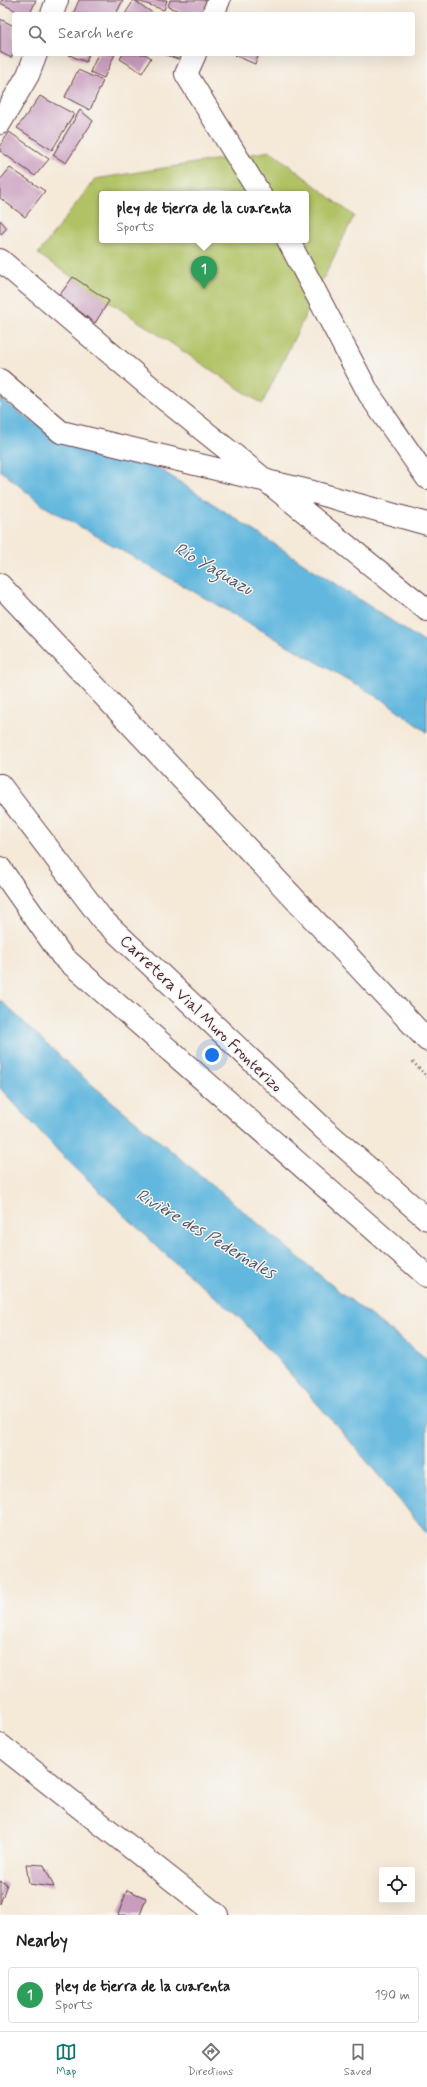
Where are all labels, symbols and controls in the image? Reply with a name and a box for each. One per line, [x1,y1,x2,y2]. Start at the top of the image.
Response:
search box [12,12,415,56]
icon: search [26,23,48,45]
text: Search here [58,24,134,44]
popup [99,191,309,243]
text: pley de tierra de la cuarenta [116,199,292,219]
text: Sports [116,219,154,236]
pin: 1 [191,256,217,289]
water label: Río Yaguazu [169,538,257,602]
street label: Carretera Vial Muro Fronterizo [115,931,287,1097]
your location [202,1045,222,1065]
water label: Rivière des Pedernales [132,1184,280,1285]
map controls [379,1867,415,1903]
button: locate [379,1867,415,1903]
text: Nearby [16,1930,68,1952]
text: pley de tierra de la cuarenta [55,1977,230,1997]
text: 1 [27,1987,33,2004]
text: 190 m [375,1987,410,2004]
text: Sports [55,1997,93,2014]
tab: Map [55,2041,77,2079]
tab: Directions [188,2041,233,2079]
tab: Saved [344,2041,372,2079]

